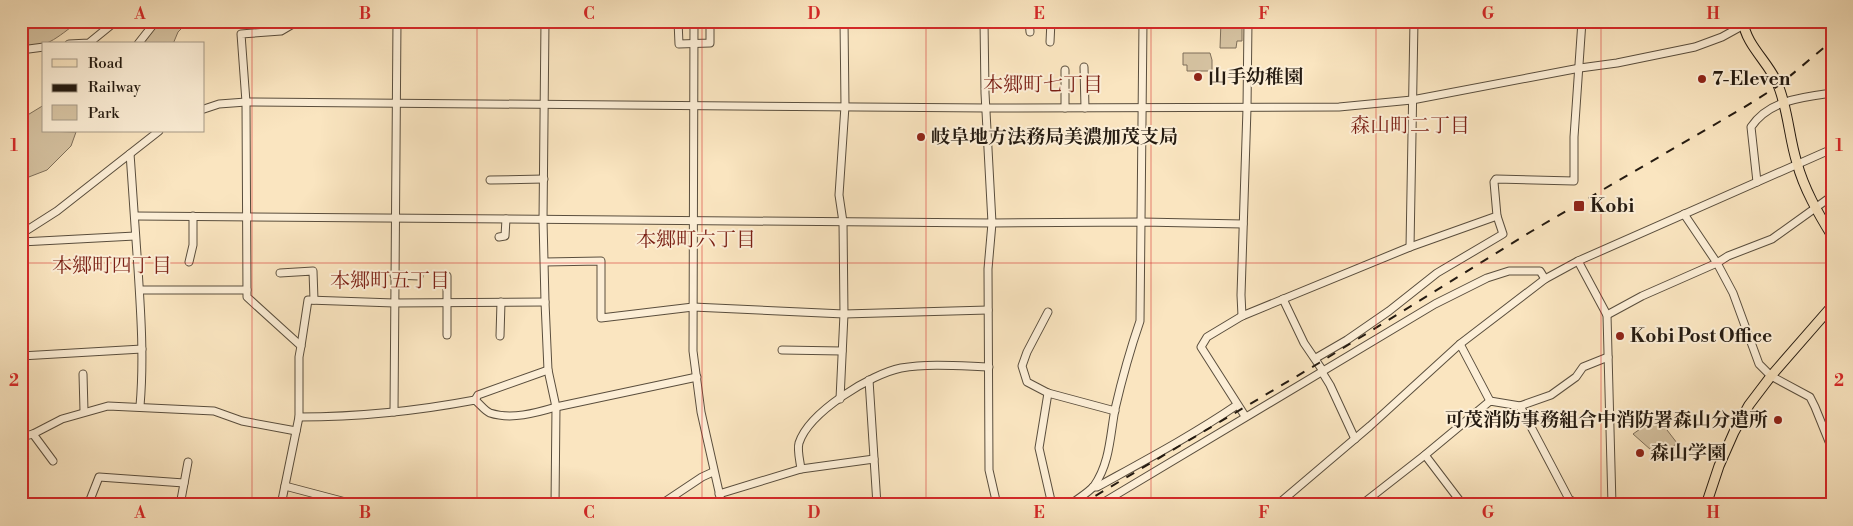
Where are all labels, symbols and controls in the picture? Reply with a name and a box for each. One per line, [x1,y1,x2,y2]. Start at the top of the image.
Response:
text: A [133,4,146,24]
text: B [359,4,371,24]
text: C [583,4,595,24]
text: D [808,4,821,24]
text: E [1033,4,1045,24]
text: F [1258,4,1270,24]
text: G [1482,4,1495,24]
text: H [1706,4,1720,24]
legend [42,42,205,132]
text: Road [88,54,123,73]
place label: 山手幼稚園 [1208,65,1303,89]
place label: 7-Eleven [1712,67,1791,91]
marker: 山手幼稚園 [1192,71,1204,83]
district label: 本郷町七丁目 [983,73,1103,98]
marker: 7-Eleven [1696,73,1708,85]
text: Railway [88,78,142,97]
text: Park [88,104,120,123]
district label: 森山町二丁目 [1350,114,1470,139]
place label: 岐阜地方法務局美濃加茂支局 [931,125,1178,149]
marker: 岐阜地方法務局美濃加茂支局 [915,131,927,143]
text: 1 [10,136,18,156]
text: 1 [1835,136,1843,156]
place label: Kobi [1590,194,1634,218]
marker: Kobi [1572,199,1586,213]
district label: 本郷町六丁目 [636,228,756,253]
district label: 本郷町四丁目 [52,254,172,279]
district label: 本郷町五丁目 [330,269,450,294]
place label: Kobi Post Office [1630,324,1772,348]
marker: Kobi Post Office [1614,330,1626,342]
text: 2 [9,371,19,391]
text: 2 [1834,371,1844,391]
place label: 可茂消防事務組合中消防署森山分遣所 [1445,408,1768,432]
marker: 可茂消防事務組合中消防署森山分遣所 [1772,414,1784,426]
place label: 森山学園 [1650,441,1726,465]
marker: 森山学園 [1634,447,1646,459]
text: A [133,503,146,523]
text: B [359,503,371,523]
text: C [583,503,595,523]
text: D [808,503,821,523]
text: E [1033,503,1045,523]
text: F [1258,503,1270,523]
text: G [1482,503,1495,523]
text: H [1706,503,1720,523]

